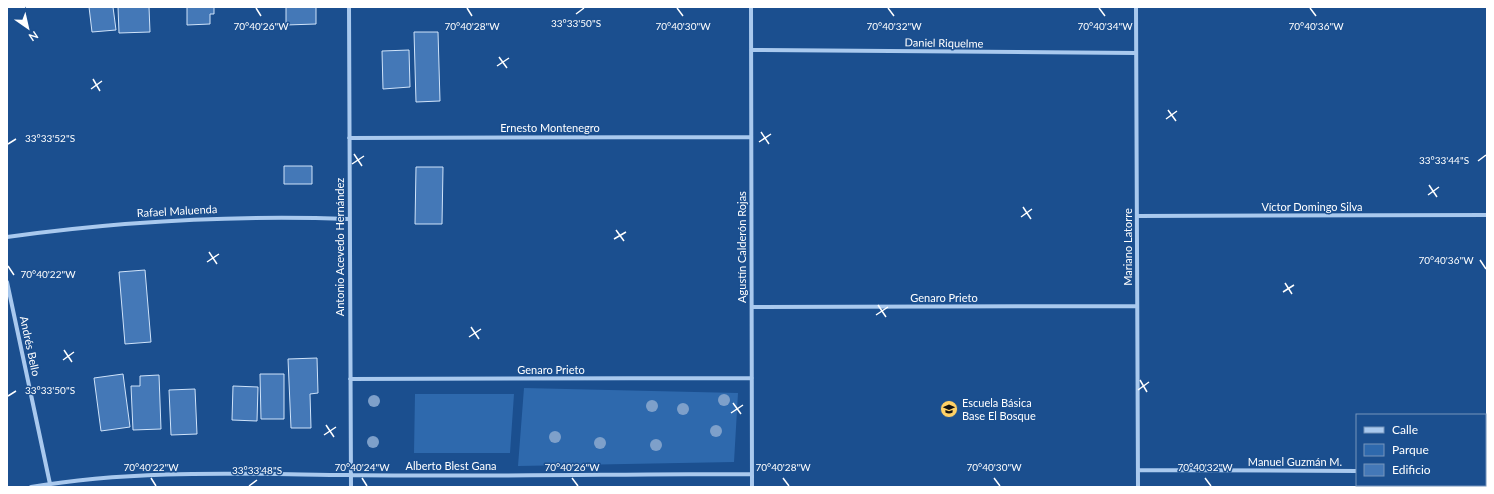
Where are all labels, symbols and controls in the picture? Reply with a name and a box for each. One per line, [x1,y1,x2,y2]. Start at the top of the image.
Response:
north arrow [8,8,48,48]
text: 33°33'50"S [551,17,601,29]
text: 70°40'26"W [233,20,289,32]
text: 70°40'28"W [444,20,500,32]
text: 70°40'30"W [655,20,711,32]
text: 70°40'32"W [866,20,922,32]
text: 70°40'34"W [1077,20,1133,32]
text: 70°40'36"W [1288,20,1344,32]
text: N [27,29,41,44]
street label: Daniel Riquelme [905,35,984,50]
street label: Ernesto Montenegro [500,121,600,134]
text: 33°33'52"S [25,132,75,144]
text: 33°33'44"S [1419,154,1469,166]
street label: Antonio Acevedo Hernández [333,178,346,316]
street label: Agustín Calderón Rojas [735,191,748,303]
street label: Víctor Domingo Silva [1261,200,1363,213]
street label: Rafael Maluenda [136,202,218,219]
street label: Mariano Latorre [1121,208,1134,286]
text: 70°40'36"W [1418,254,1474,266]
text: 70°40'22"W [20,268,76,280]
street label: Genaro Prieto [910,291,978,304]
street label: Andrés Bello [18,315,43,377]
street label: Genaro Prieto [517,363,585,376]
text: 33°33'50"S [25,384,75,396]
place label: Escuela Básica Base El Bosque [962,396,1036,422]
school or university icon: Escuela Básica Base El Bosque [939,399,959,419]
legend [1356,414,1486,486]
text: Calle [1392,422,1418,437]
text: Parque [1392,442,1429,457]
street label: Manuel Guzmán M. [1248,455,1342,468]
street label: Alberto Blest Gana [406,459,496,472]
text: 70°40'22"W [123,461,179,473]
text: 70°40'24"W [334,461,390,473]
text: 70°40'26"W [544,461,600,473]
text: 70°40'28"W [755,461,811,473]
text: 70°40'30"W [966,461,1022,473]
text: 70°40'32"W [1177,461,1233,473]
text: Edificio [1392,462,1431,477]
text: 33°33'48"S [232,464,282,476]

